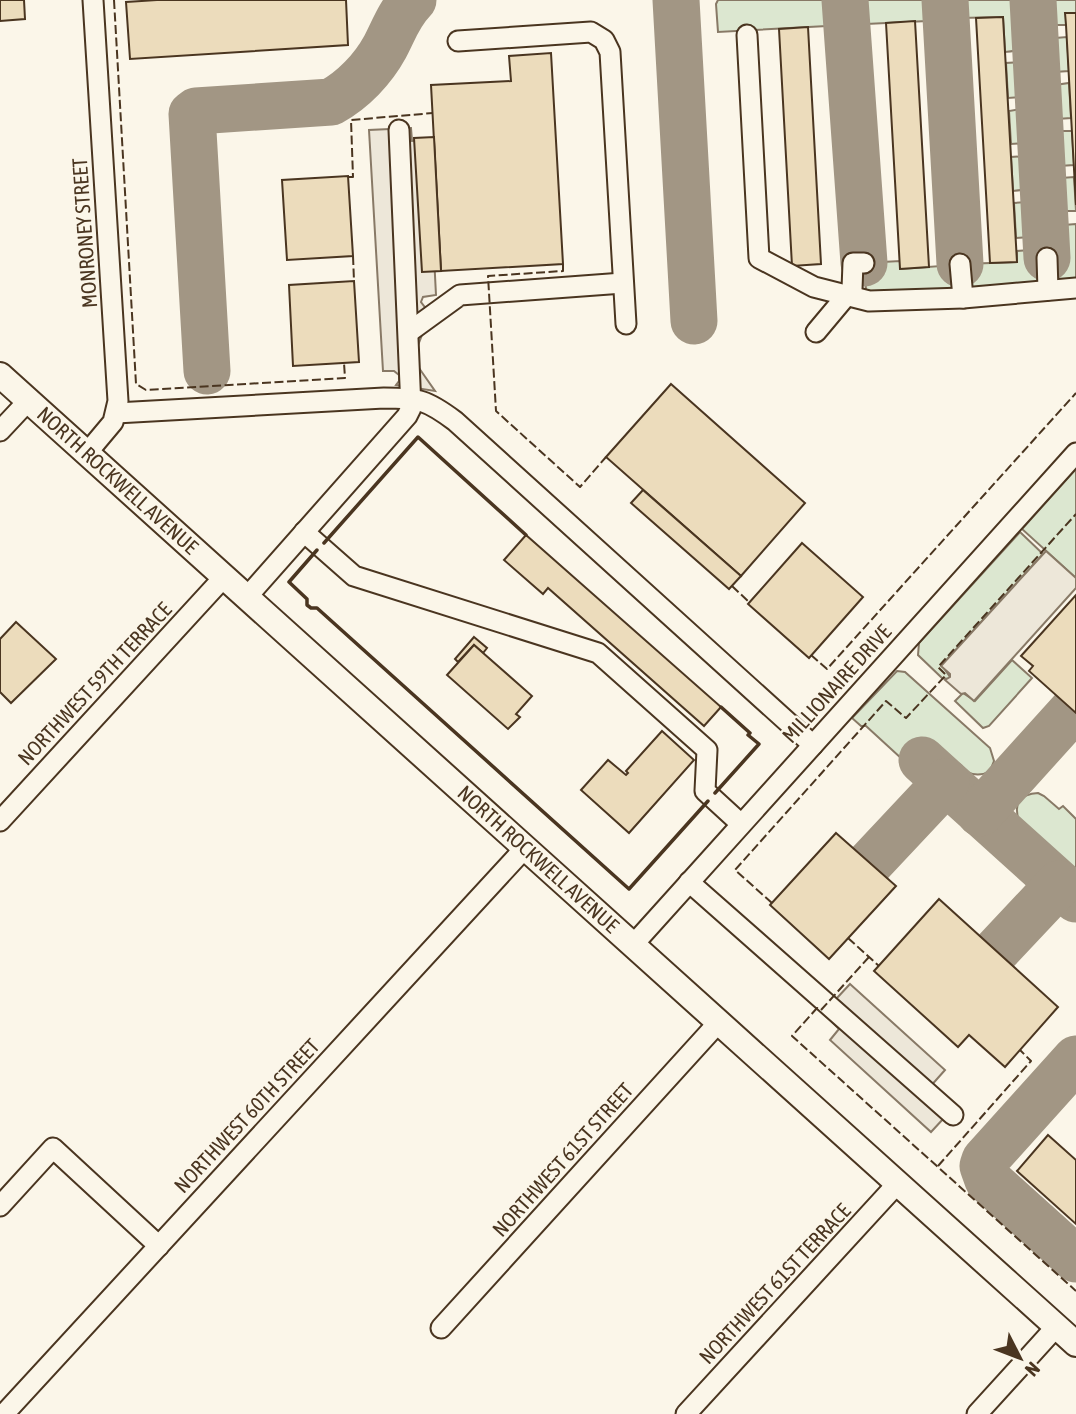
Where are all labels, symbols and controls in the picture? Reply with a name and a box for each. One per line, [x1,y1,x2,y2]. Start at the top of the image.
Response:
street label: MONRONEY STREET [67,157,101,309]
street label: NORTH ROCKWELL AVENUE [33,401,203,559]
street label: NORTHWEST 59TH TERRACE [13,597,176,770]
street label: MILLIONAIRE DRIVE [777,619,896,747]
street label: NORTH ROCKWELL AVENUE [453,780,624,937]
street label: NORTHWEST 60TH STREET [169,1034,324,1197]
street label: NORTHWEST 61ST STREET [487,1078,637,1241]
street label: NORTHWEST 61ST TERRACE [694,1198,855,1368]
north arrow [985,1323,1055,1393]
text: N [1021,1358,1045,1381]

